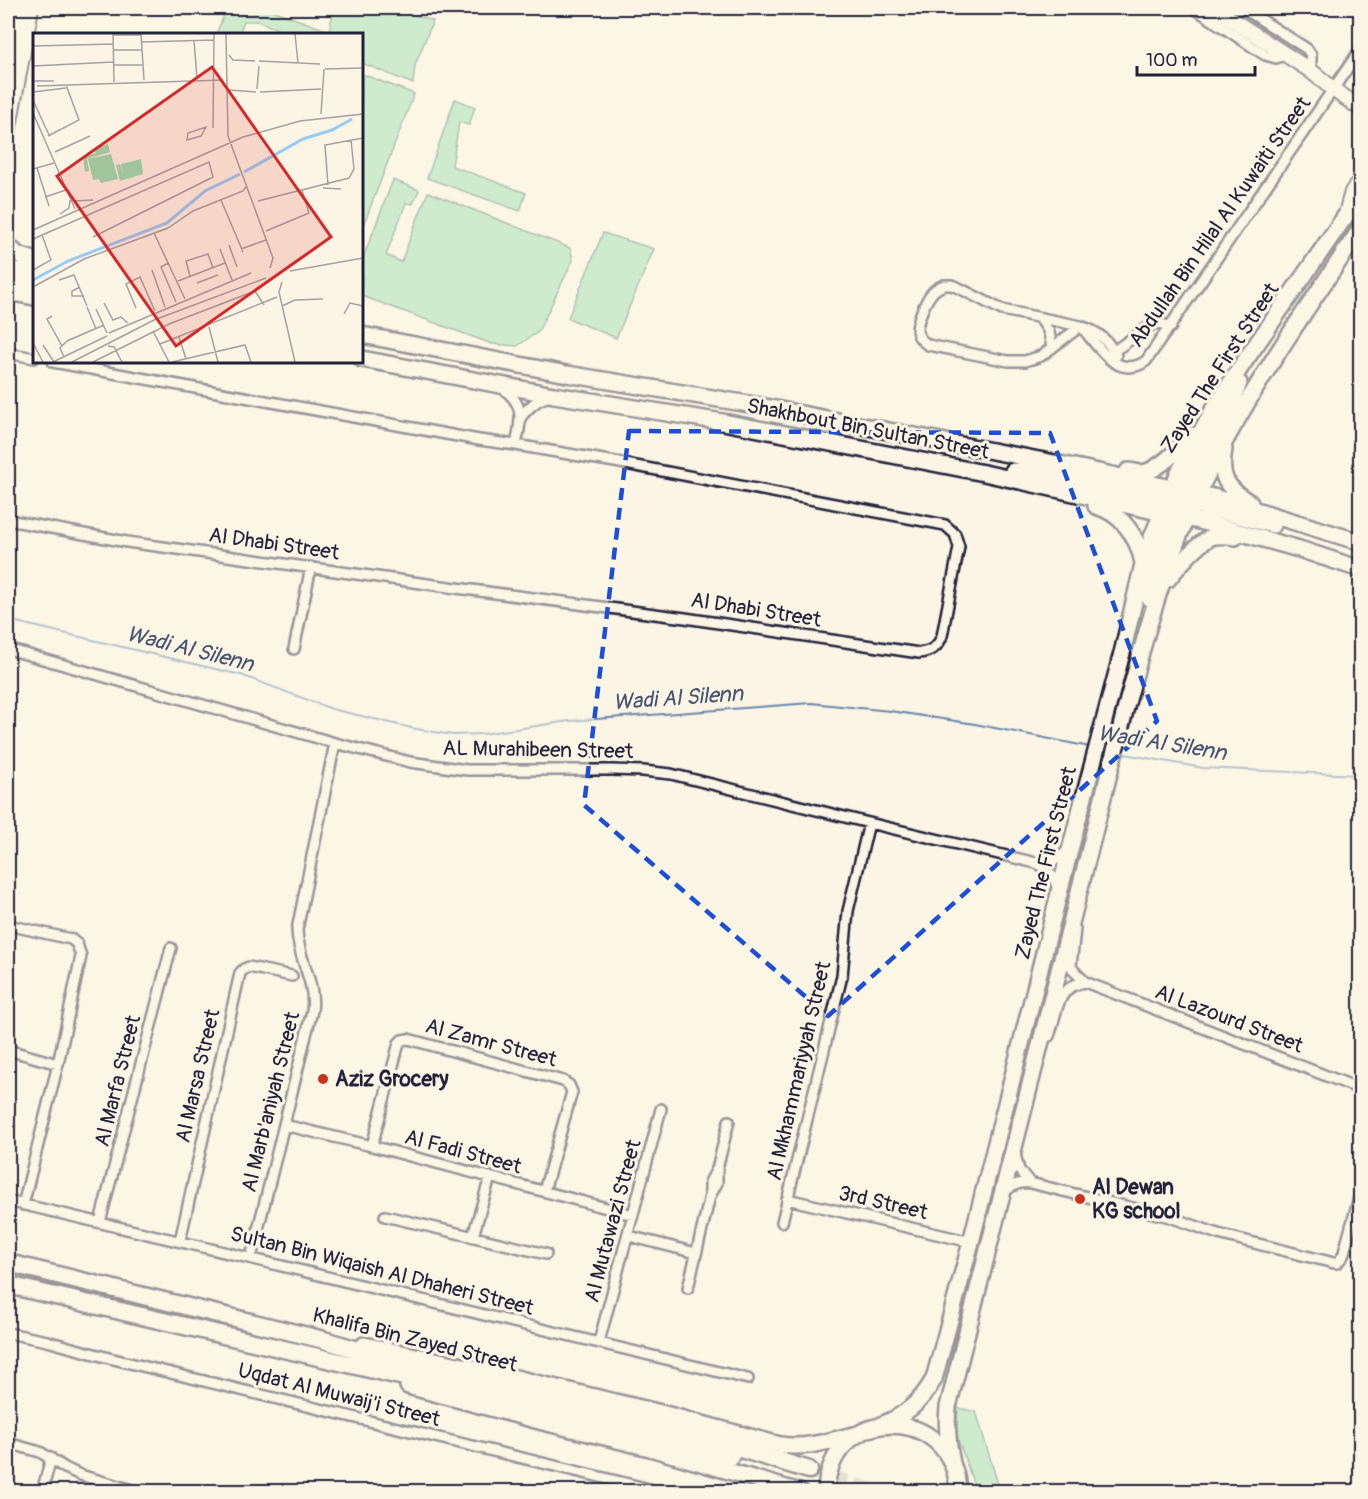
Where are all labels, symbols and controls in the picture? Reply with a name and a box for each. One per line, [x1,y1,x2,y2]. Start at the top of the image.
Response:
inset map [33,33,363,363]
scale bar [1137,39,1256,77]
text: 100 m [1146,49,1198,72]
street label: Abdullah Bin Hilal Al Kuwaiti Street [1123,91,1317,353]
street label: Zayed The First Street [1155,277,1285,458]
street label: Shakhbout Bin Sultan Street [745,392,992,466]
street label: Al Dhabi Street [207,521,342,567]
street label: Al Dhabi Street [689,586,824,634]
water label: Wadi Al Silenn [124,620,258,679]
water label: Wadi Al Silenn [612,679,745,717]
water label: Wadi Al Silenn [1096,719,1230,767]
street label: AL Murahibeen Street [442,735,634,765]
street label: Zayed The First Street [1009,763,1083,962]
street label: Al Mkhammariyyah Street [761,958,837,1183]
street label: Al Lazourd Street [1151,978,1307,1060]
street label: Al Marsa Street [170,1006,227,1145]
street label: Al Marb'aniyah Street [236,1009,307,1195]
street label: Al Marfa Street [89,1012,148,1150]
street label: Al Zamr Street [422,1012,560,1074]
place label: Aziz Grocery [335,1066,448,1093]
marker: Aziz Grocery [316,1072,330,1086]
street label: Al Fadi Street [402,1123,525,1181]
street label: Al Mutawazi Street [578,1136,648,1305]
place label: Al Dewan KG school [1092,1174,1181,1225]
street label: 3rd Street [836,1180,931,1226]
marker: Al Dewan KG school [1073,1192,1087,1206]
street label: Sultan Bin Wiqaish Al Dhaheri Street [228,1220,537,1322]
street label: Khalifa Bin Zayed Street [310,1302,521,1379]
street label: Uqdat Al Muwaij'i Street [235,1357,443,1433]

